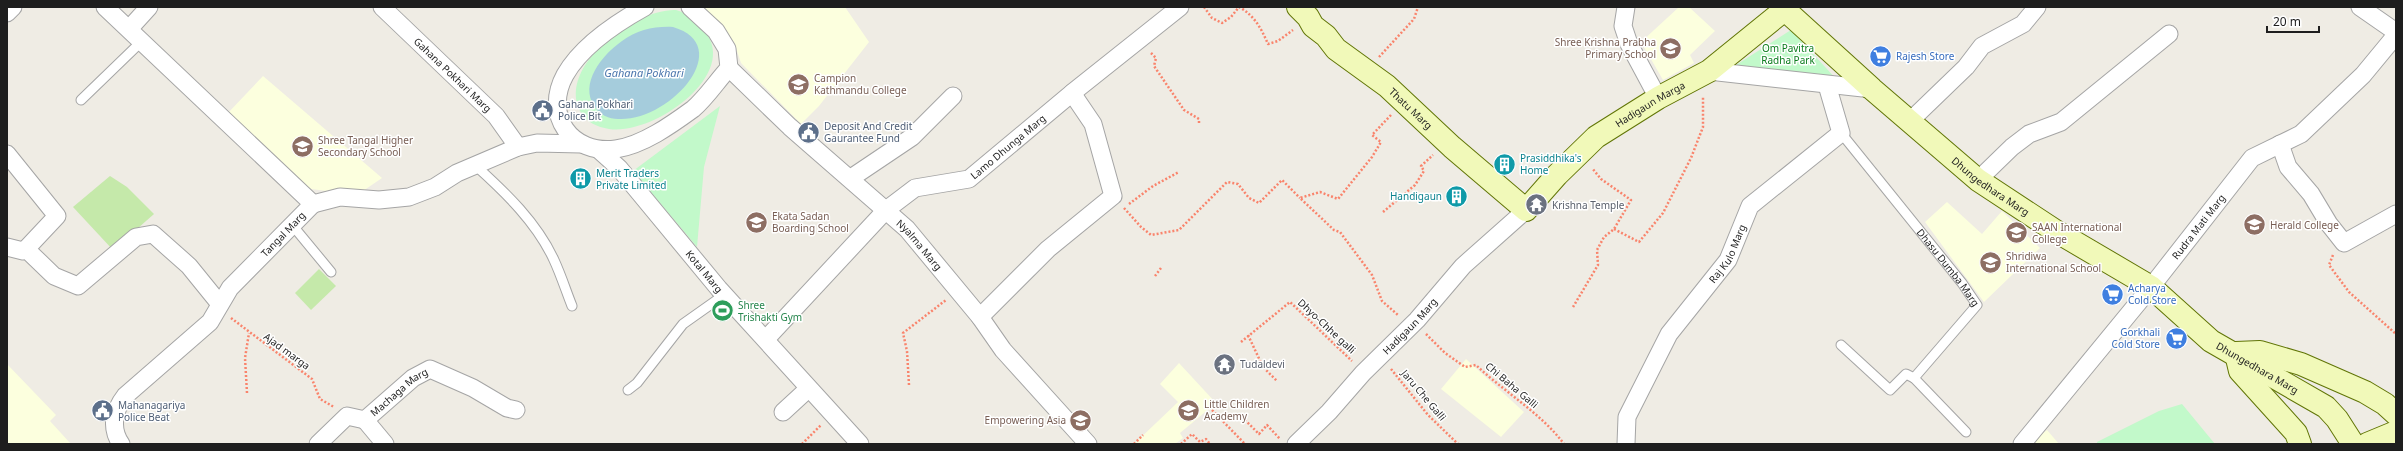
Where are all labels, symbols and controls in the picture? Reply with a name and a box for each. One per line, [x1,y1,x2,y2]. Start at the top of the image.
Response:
scale bar [2267,8,2319,34]
text: 20 m [2273,13,2301,30]
street label: Gahana Pokhari Marg [411,34,495,115]
place label: Shree Krishna Prabha Primary School [1555,35,1656,61]
school or university icon: Shree Krishna Prabha Primary School [1658,35,1684,61]
park label: Om Pavitra Radha Park [1761,41,1815,67]
supermarket icon: Rajesh Store [1867,43,1893,69]
place label: Rajesh Store [1896,49,1955,63]
water label: Gahana Pokhari [604,65,684,80]
school or university icon: Campion Kathmandu College [786,71,812,97]
place label: Campion Kathmandu College [814,71,907,97]
street label: Hadigaun Marga [1612,78,1687,130]
street label: Thatu Marg [1386,85,1436,132]
public building icon: Gahana Pokhari Police Bit [530,97,556,123]
place label: Gahana Pokhari Police Bit [558,97,633,123]
street label: Lamo Dhunga Marg [967,111,1048,182]
public building icon: Deposit And Credit Gaurantee Fund [796,119,822,145]
place label: Deposit And Credit Gaurantee Fund [824,119,913,145]
school or university icon: Shree Tangal Higher Secondary School [290,133,316,159]
place label: Shree Tangal Higher Secondary School [318,133,413,159]
building icon: Prasiddhika's Home [1492,151,1518,177]
place label: Prasiddhika's Home [1520,151,1582,177]
street label: Dhungedhara Marg [1949,153,2032,219]
building icon: Merit Traders Private Limited [568,166,594,192]
place label: Merit Traders Private Limited [596,166,666,192]
building icon: Handigaun [1444,183,1470,209]
place label: Handigaun [1390,189,1442,203]
street label: Rudra Mati Marg [2168,191,2228,262]
temple icon: Krishna Temple [1524,192,1550,218]
place label: Krishna Temple [1552,198,1625,212]
street label: Tangal Marg [258,208,308,260]
school or university icon: Ekata Sadan Boarding School [744,209,770,235]
place label: Ekata Sadan Boarding School [772,209,849,235]
school or university icon: Herald College [2242,212,2268,238]
street label: Nyalma Marg [894,216,945,273]
place label: Herald College [2270,218,2339,232]
school or university icon: SAAN International College [2003,220,2029,246]
place label: SAAN International College [2032,220,2122,246]
street label: Raj Kulo Marg [1705,222,1749,286]
street label: Dhasu Dumba Marg [1914,226,1983,309]
street label: Kotal Marg [683,247,726,296]
school or university icon: Shridiwa International School [1977,249,2003,275]
place label: Shridiwa International School [2006,249,2101,275]
supermarket icon: Acharya Cold Store [2100,281,2126,307]
place label: Acharya Cold Store [2128,281,2177,307]
street label: Hadigaun Marg [1379,295,1440,357]
street label: Dhyo-Chhe galli [1295,296,1359,356]
sports icon: Shree Trishakti Gym [710,298,736,324]
place label: Shree Trishakti Gym [738,298,802,324]
place label: Gorkhali Cold Store [2112,325,2160,351]
supermarket icon: Gorkhali Cold Store [2163,325,2189,351]
street label: Ajad marga [261,329,313,373]
street label: Dhungedhara Marg [2214,339,2301,397]
temple icon: Tudaldevi [1211,351,1237,377]
place label: Tudaldevi [1240,357,1285,371]
street label: Chi Baha Galli [1483,359,1541,411]
street label: Machaga Marg [367,364,430,419]
street label: Jaru Che Galli [1398,366,1449,423]
school or university icon: Little Children Academy [1176,397,1202,423]
place label: Little Children Academy [1204,397,1269,423]
public building icon: Mahanagariya Police Beat [89,398,115,424]
place label: Mahanagariya Police Beat [118,398,185,424]
school or university icon: Empowering Asia [1068,407,1094,433]
place label: Empowering Asia [985,413,1066,427]

